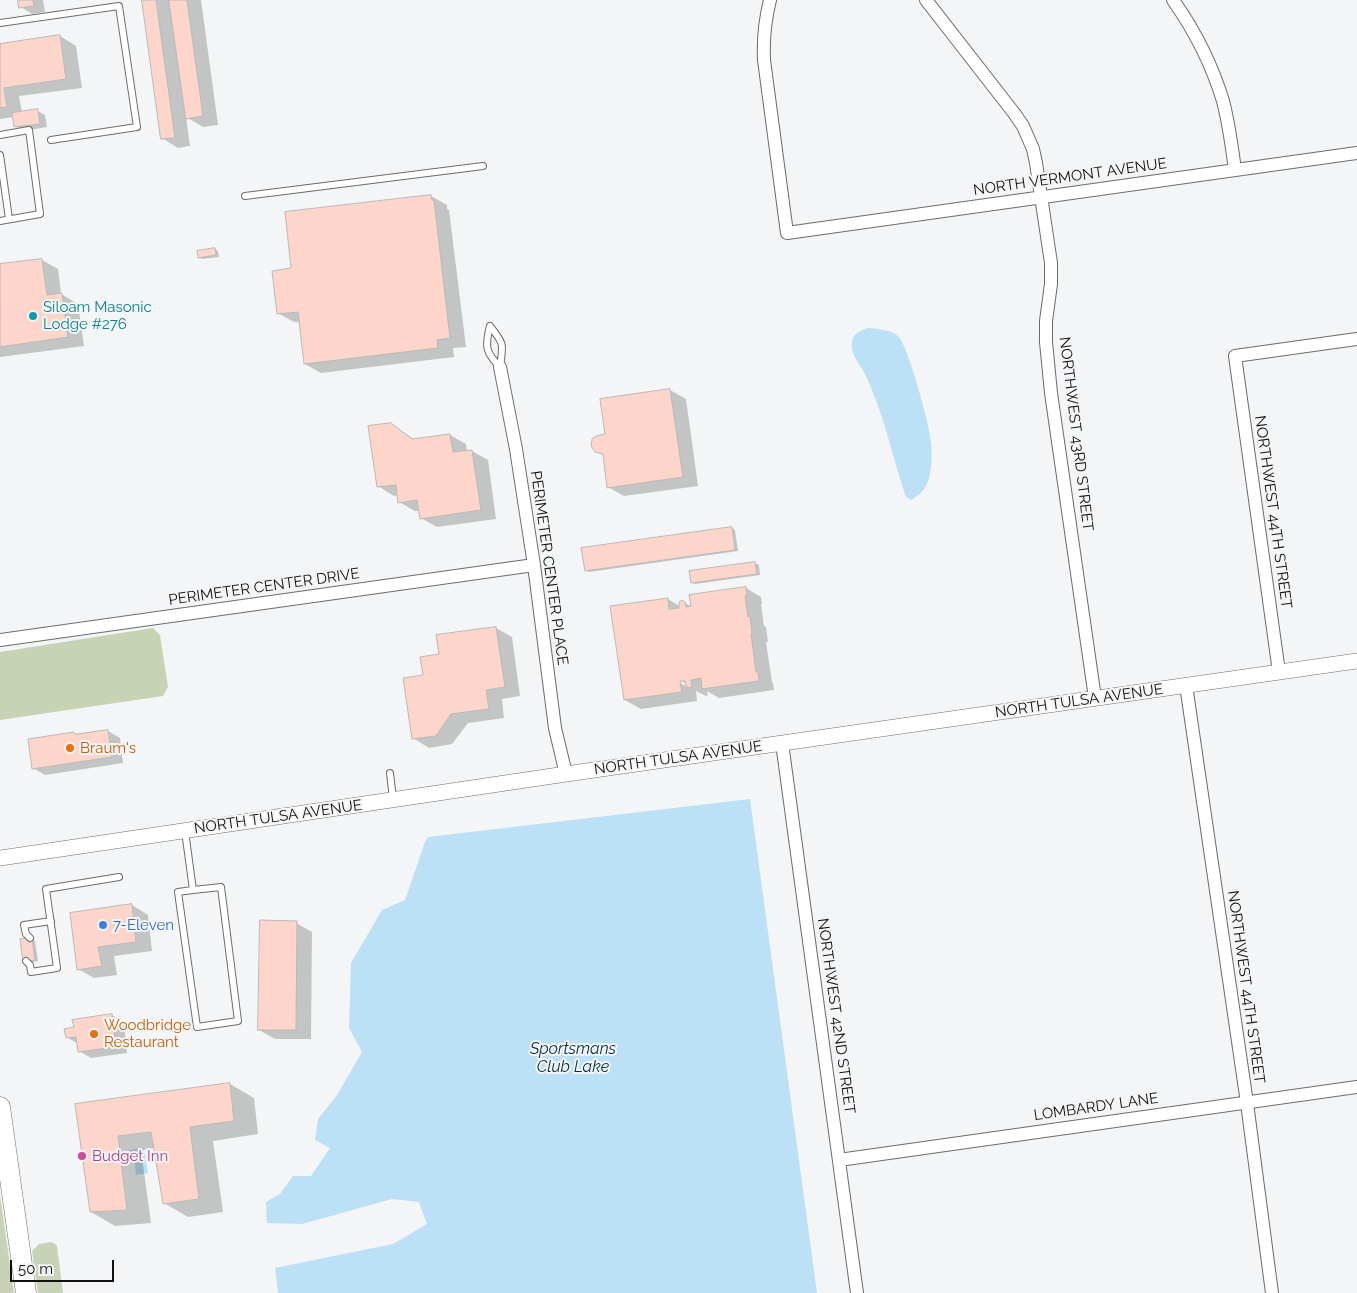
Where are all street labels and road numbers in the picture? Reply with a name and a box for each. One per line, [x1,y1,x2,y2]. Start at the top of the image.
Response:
street label: NORTH VERMONT AVENUE [972,154,1168,200]
street label: NORTHWEST 43RD STREET [1055,336,1097,532]
street label: NORTHWEST 44TH STREET [1251,414,1295,610]
street label: PERIMETER CENTER PLACE [526,470,572,666]
street label: PERIMETER CENTER DRIVE [167,565,361,609]
street label: NORTH TULSA AVENUE [994,680,1164,722]
street label: NORTH TULSA AVENUE [593,737,763,779]
street label: NORTH TULSA AVENUE [193,796,363,838]
street label: NORTHWEST 44TH STREET [1224,889,1268,1085]
street label: NORTHWEST 42ND STREET [813,917,859,1115]
street label: LOMBARDY LANE [1033,1089,1159,1125]

